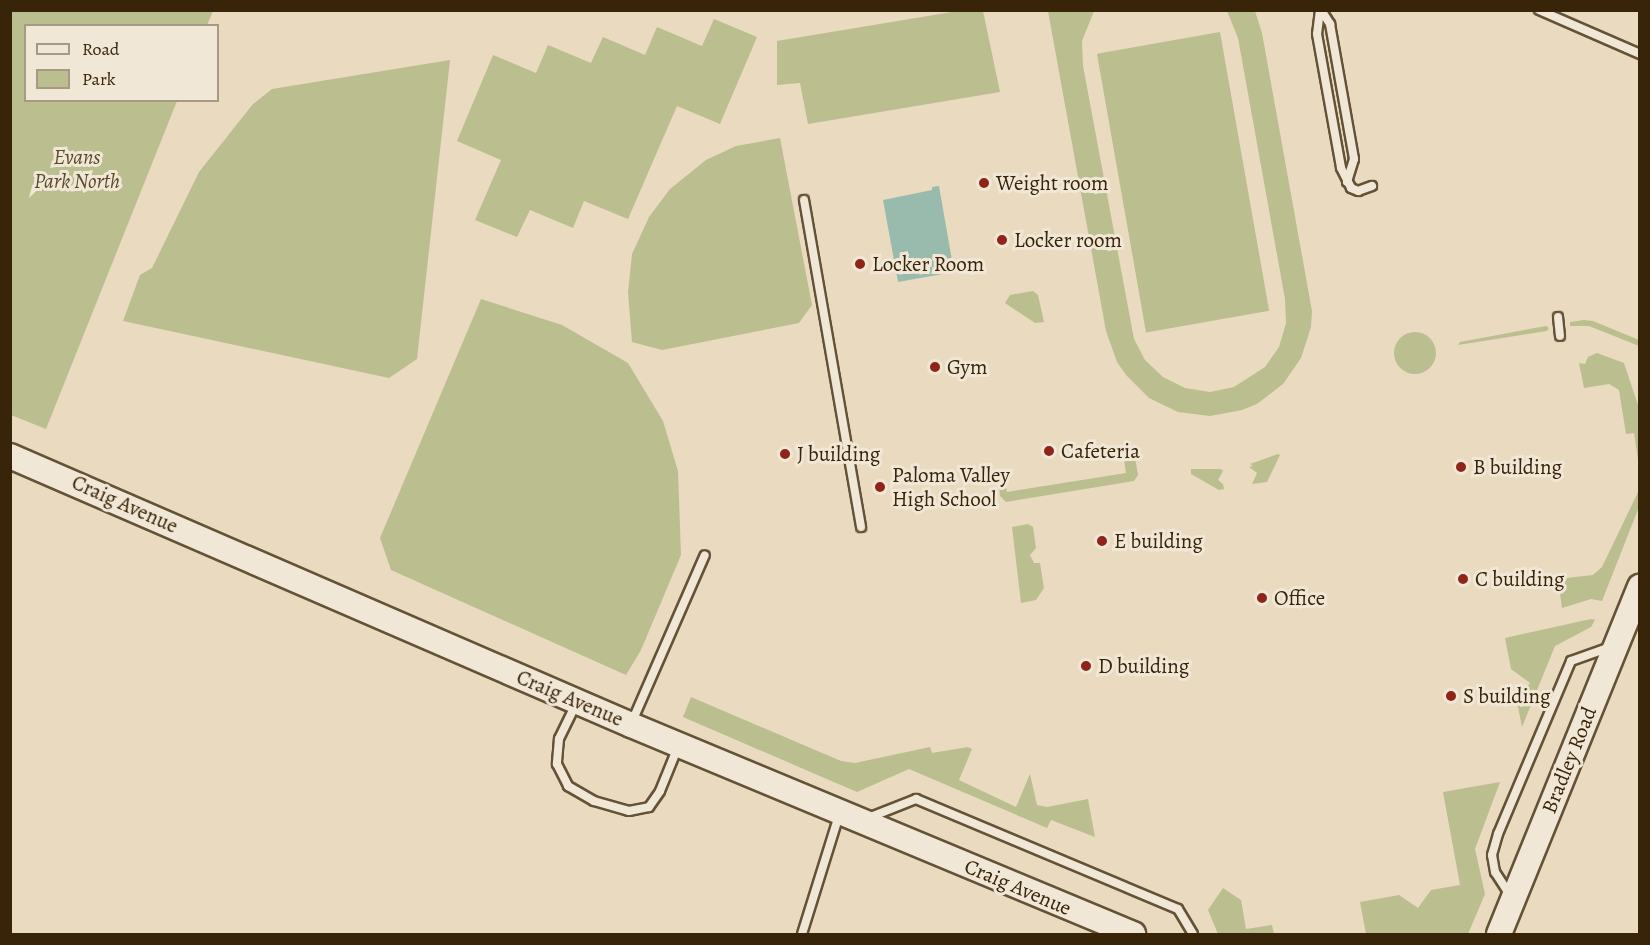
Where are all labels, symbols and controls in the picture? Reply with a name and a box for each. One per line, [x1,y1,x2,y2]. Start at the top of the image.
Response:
legend [24,24,219,102]
text: Road [82,37,119,61]
text: Park [82,67,116,91]
park label: Evans Park North [34,144,120,194]
place label: Weight room [996,170,1108,196]
marker: Weight room [977,176,991,190]
place label: Locker room [1014,227,1122,253]
marker: Locker room [995,233,1009,247]
place label: Locker Room [872,251,984,277]
marker: Locker Room [853,257,867,271]
place label: Gym [947,354,987,380]
marker: Gym [928,360,942,374]
place label: Cafeteria [1061,438,1140,464]
place label: J building [797,441,880,467]
marker: Cafeteria [1042,444,1056,458]
marker: J building [778,447,792,461]
place label: B building [1473,454,1562,480]
marker: B building [1454,460,1468,474]
place label: Paloma Valley High School [892,462,1010,512]
street label: Craig Avenue [68,469,182,539]
marker: Paloma Valley High School [873,480,887,494]
place label: E building [1114,528,1203,554]
marker: E building [1095,534,1109,548]
place label: C building [1475,566,1565,592]
marker: C building [1456,572,1470,586]
place label: Office [1274,585,1325,611]
marker: Office [1255,591,1269,605]
place label: D building [1098,653,1189,679]
marker: D building [1079,659,1093,673]
street label: Craig Avenue [513,664,627,732]
place label: S building [1463,683,1551,709]
marker: S building [1444,689,1458,703]
street label: Bradley Road [1536,703,1602,817]
street label: Craig Avenue [961,853,1075,921]

